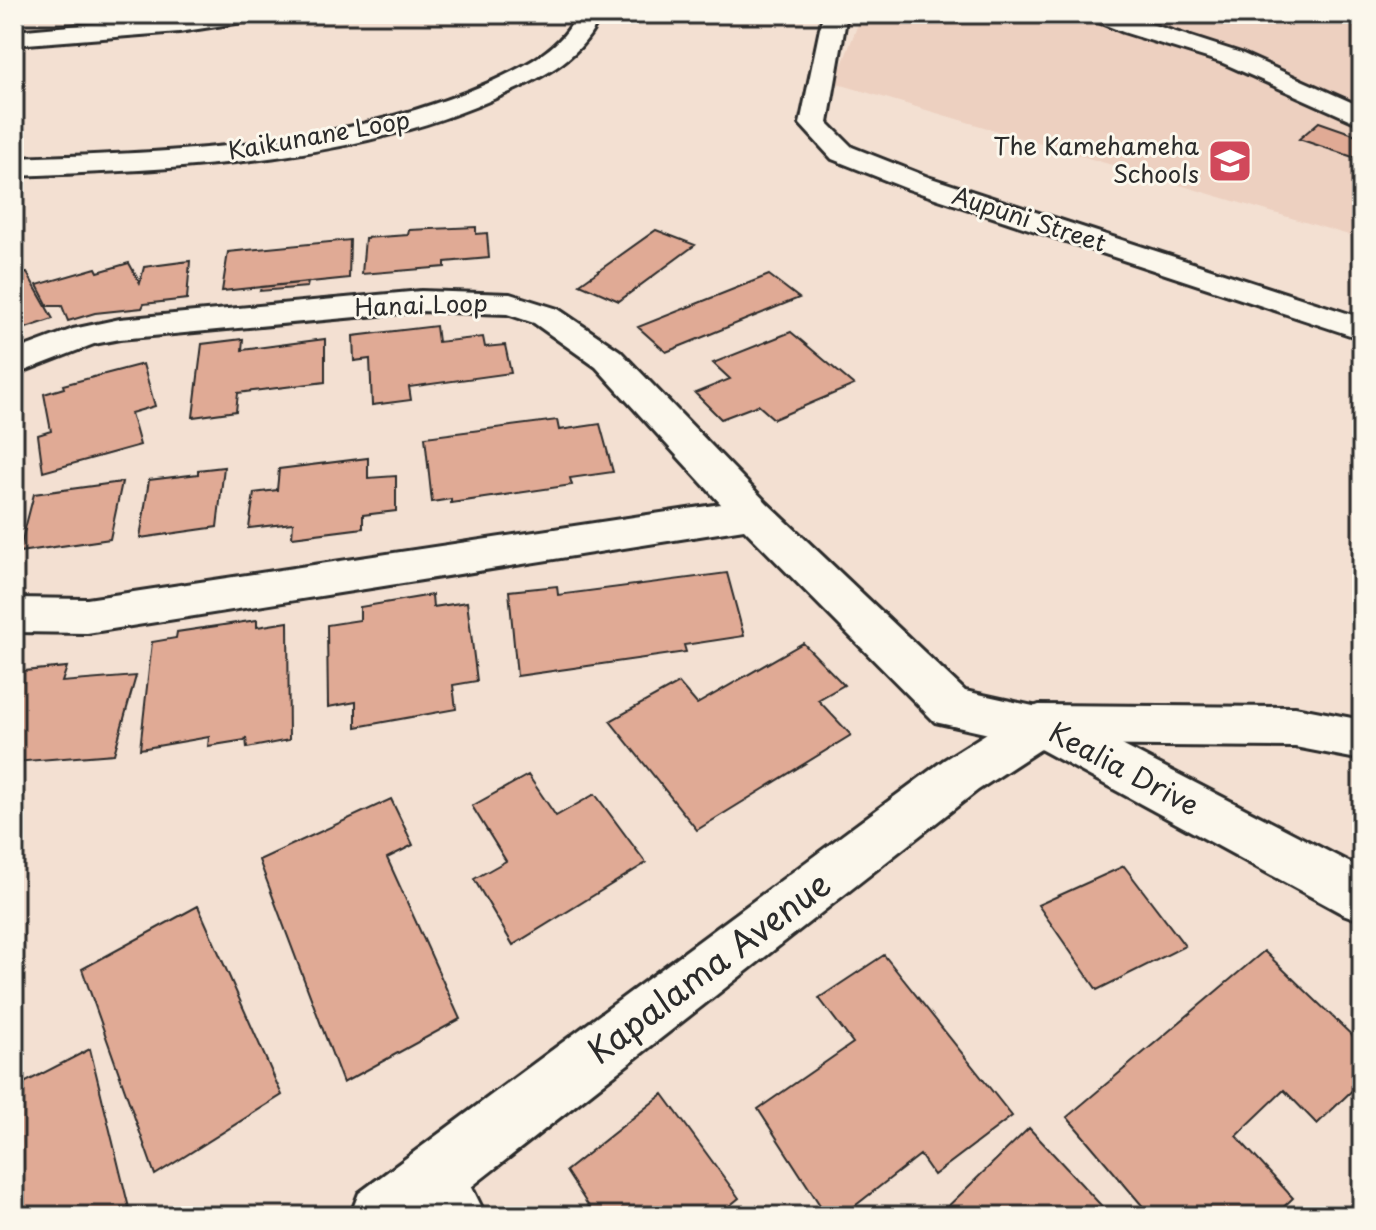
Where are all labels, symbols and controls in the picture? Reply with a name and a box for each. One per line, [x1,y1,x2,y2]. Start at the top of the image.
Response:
street label: Kaikunane Loop [225,100,412,168]
place label: The Kamehameha Schools [993,127,1199,191]
school or university icon: The Kamehameha Schools [1206,137,1254,185]
street label: Aupuni Street [948,176,1111,260]
street label: Hanai Loop [354,284,488,324]
street label: Kealia Drive [1042,710,1208,825]
street label: Kapalama Avenue [575,857,841,1075]

